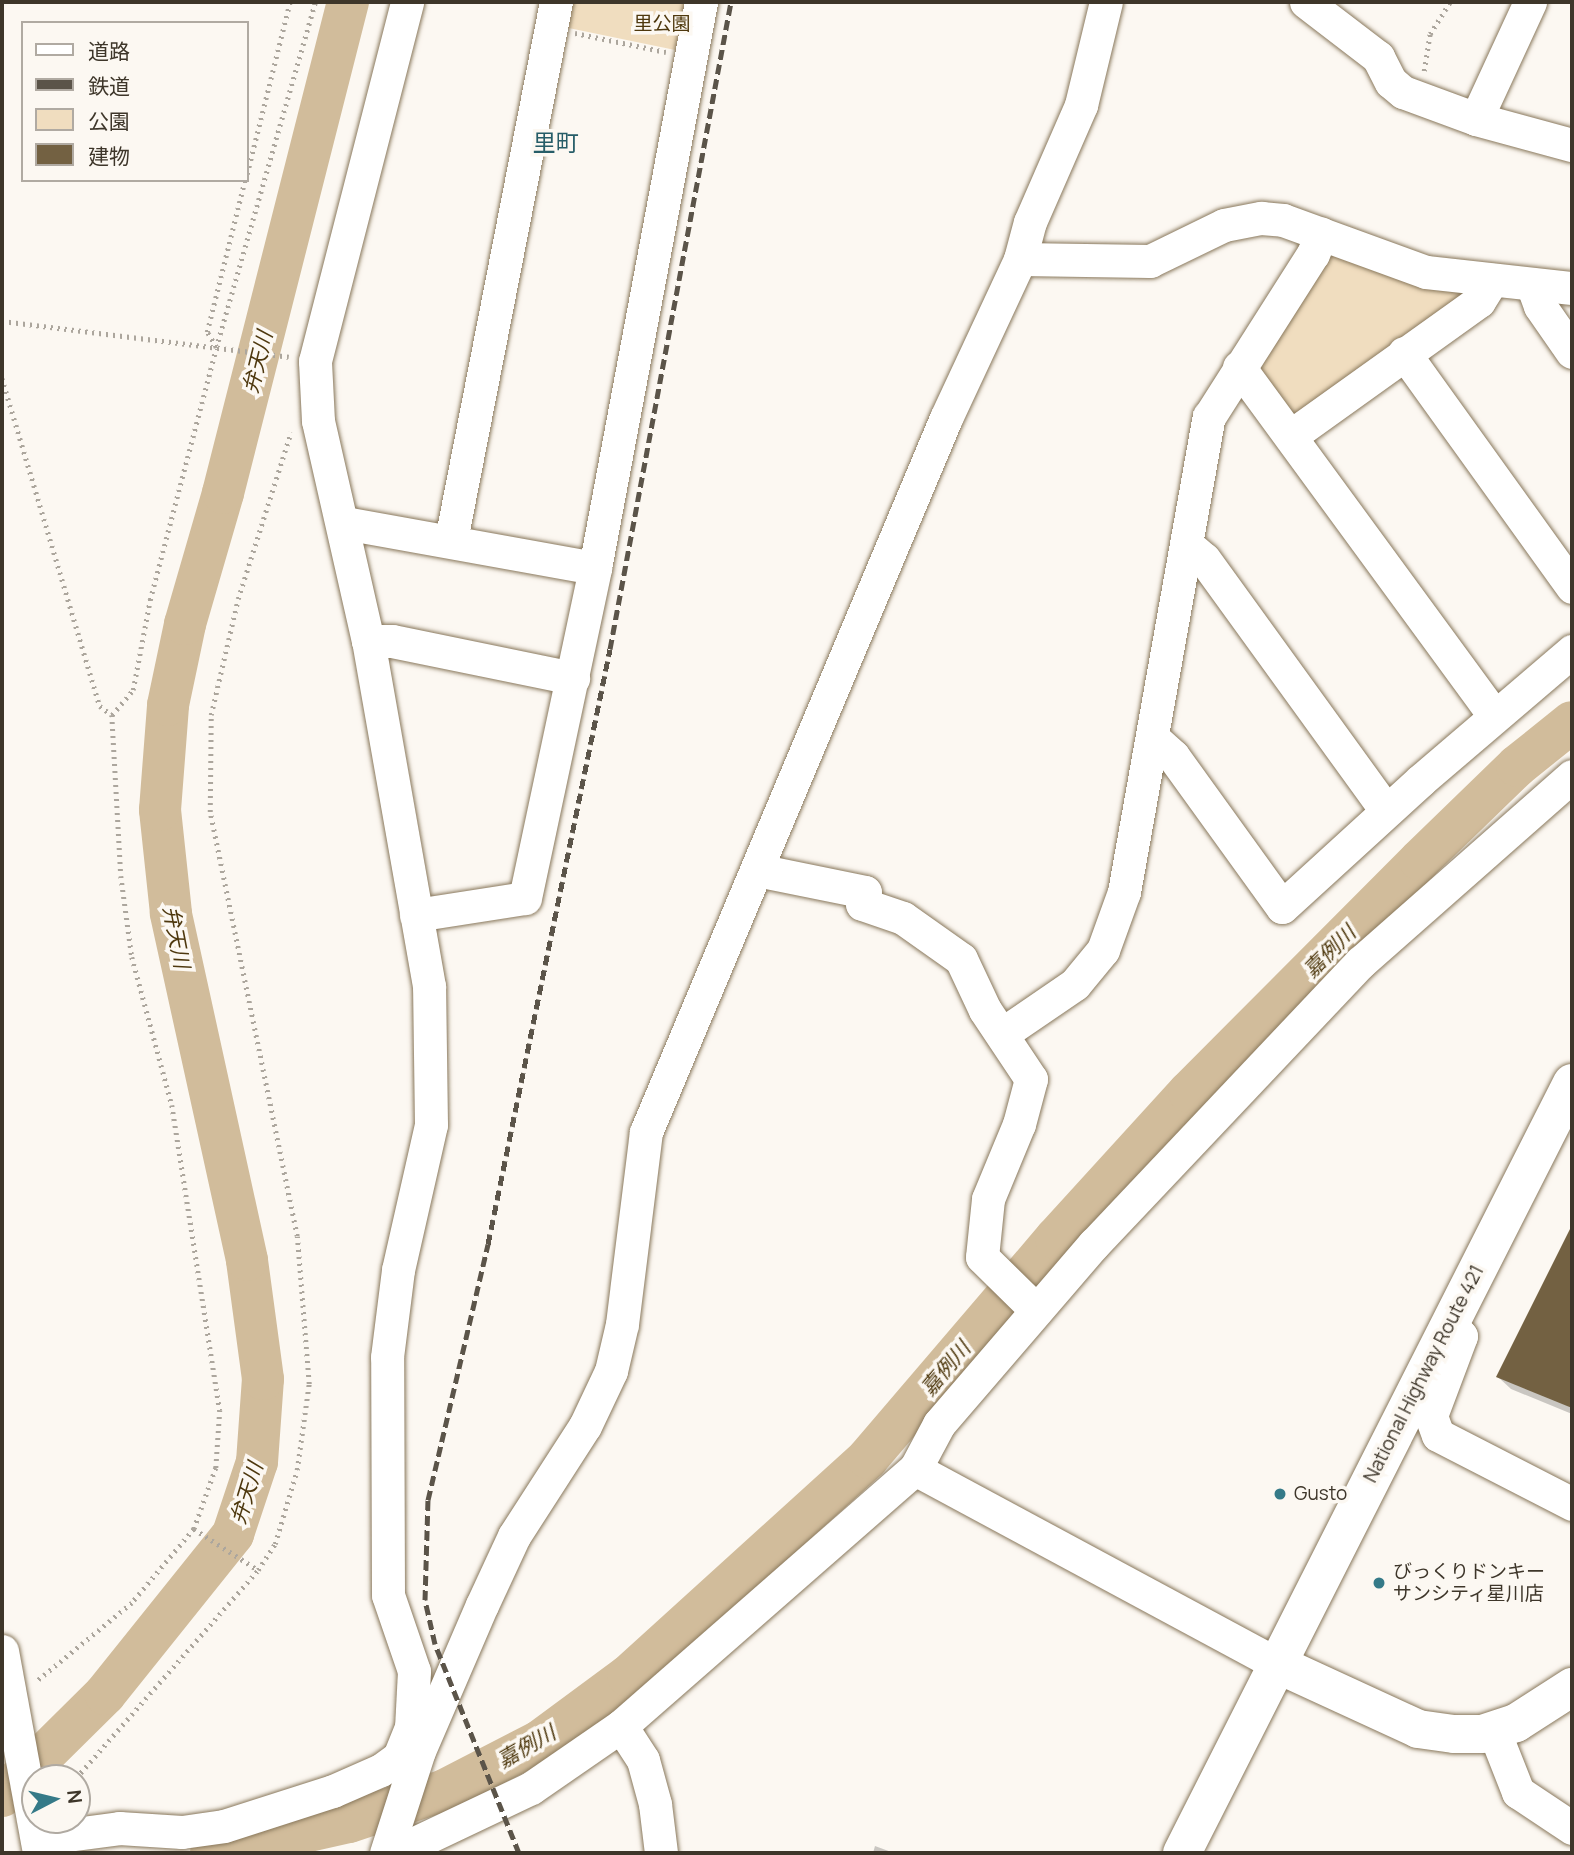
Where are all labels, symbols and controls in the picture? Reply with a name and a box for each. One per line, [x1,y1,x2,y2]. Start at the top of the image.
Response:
park label: 里公園 [634,13,690,35]
legend [21,21,248,182]
text: 道路 [88,37,130,65]
text: 鉄道 [88,72,130,100]
text: 公園 [88,107,130,135]
district label: 里町 [533,128,579,156]
text: 建物 [88,142,130,170]
water label: 弁天川 [237,328,277,396]
water label: 弁天川 [159,904,195,970]
water label: 嘉例川 [1298,920,1360,982]
street label: National Highway Route 421 [1359,1262,1489,1486]
water label: 嘉例川 [915,1336,975,1400]
water label: 弁天川 [225,1459,267,1527]
place label: Gusto [1294,1483,1347,1505]
marker: Gusto [1272,1486,1288,1502]
place label: びっくりドンキー サンシティ星川店 [1393,1561,1545,1605]
marker: びっくりドンキー サンシティ星川店 [1371,1575,1387,1591]
water label: 嘉例川 [492,1719,560,1773]
north arrow [21,1764,91,1834]
text: N [61,1788,89,1805]

